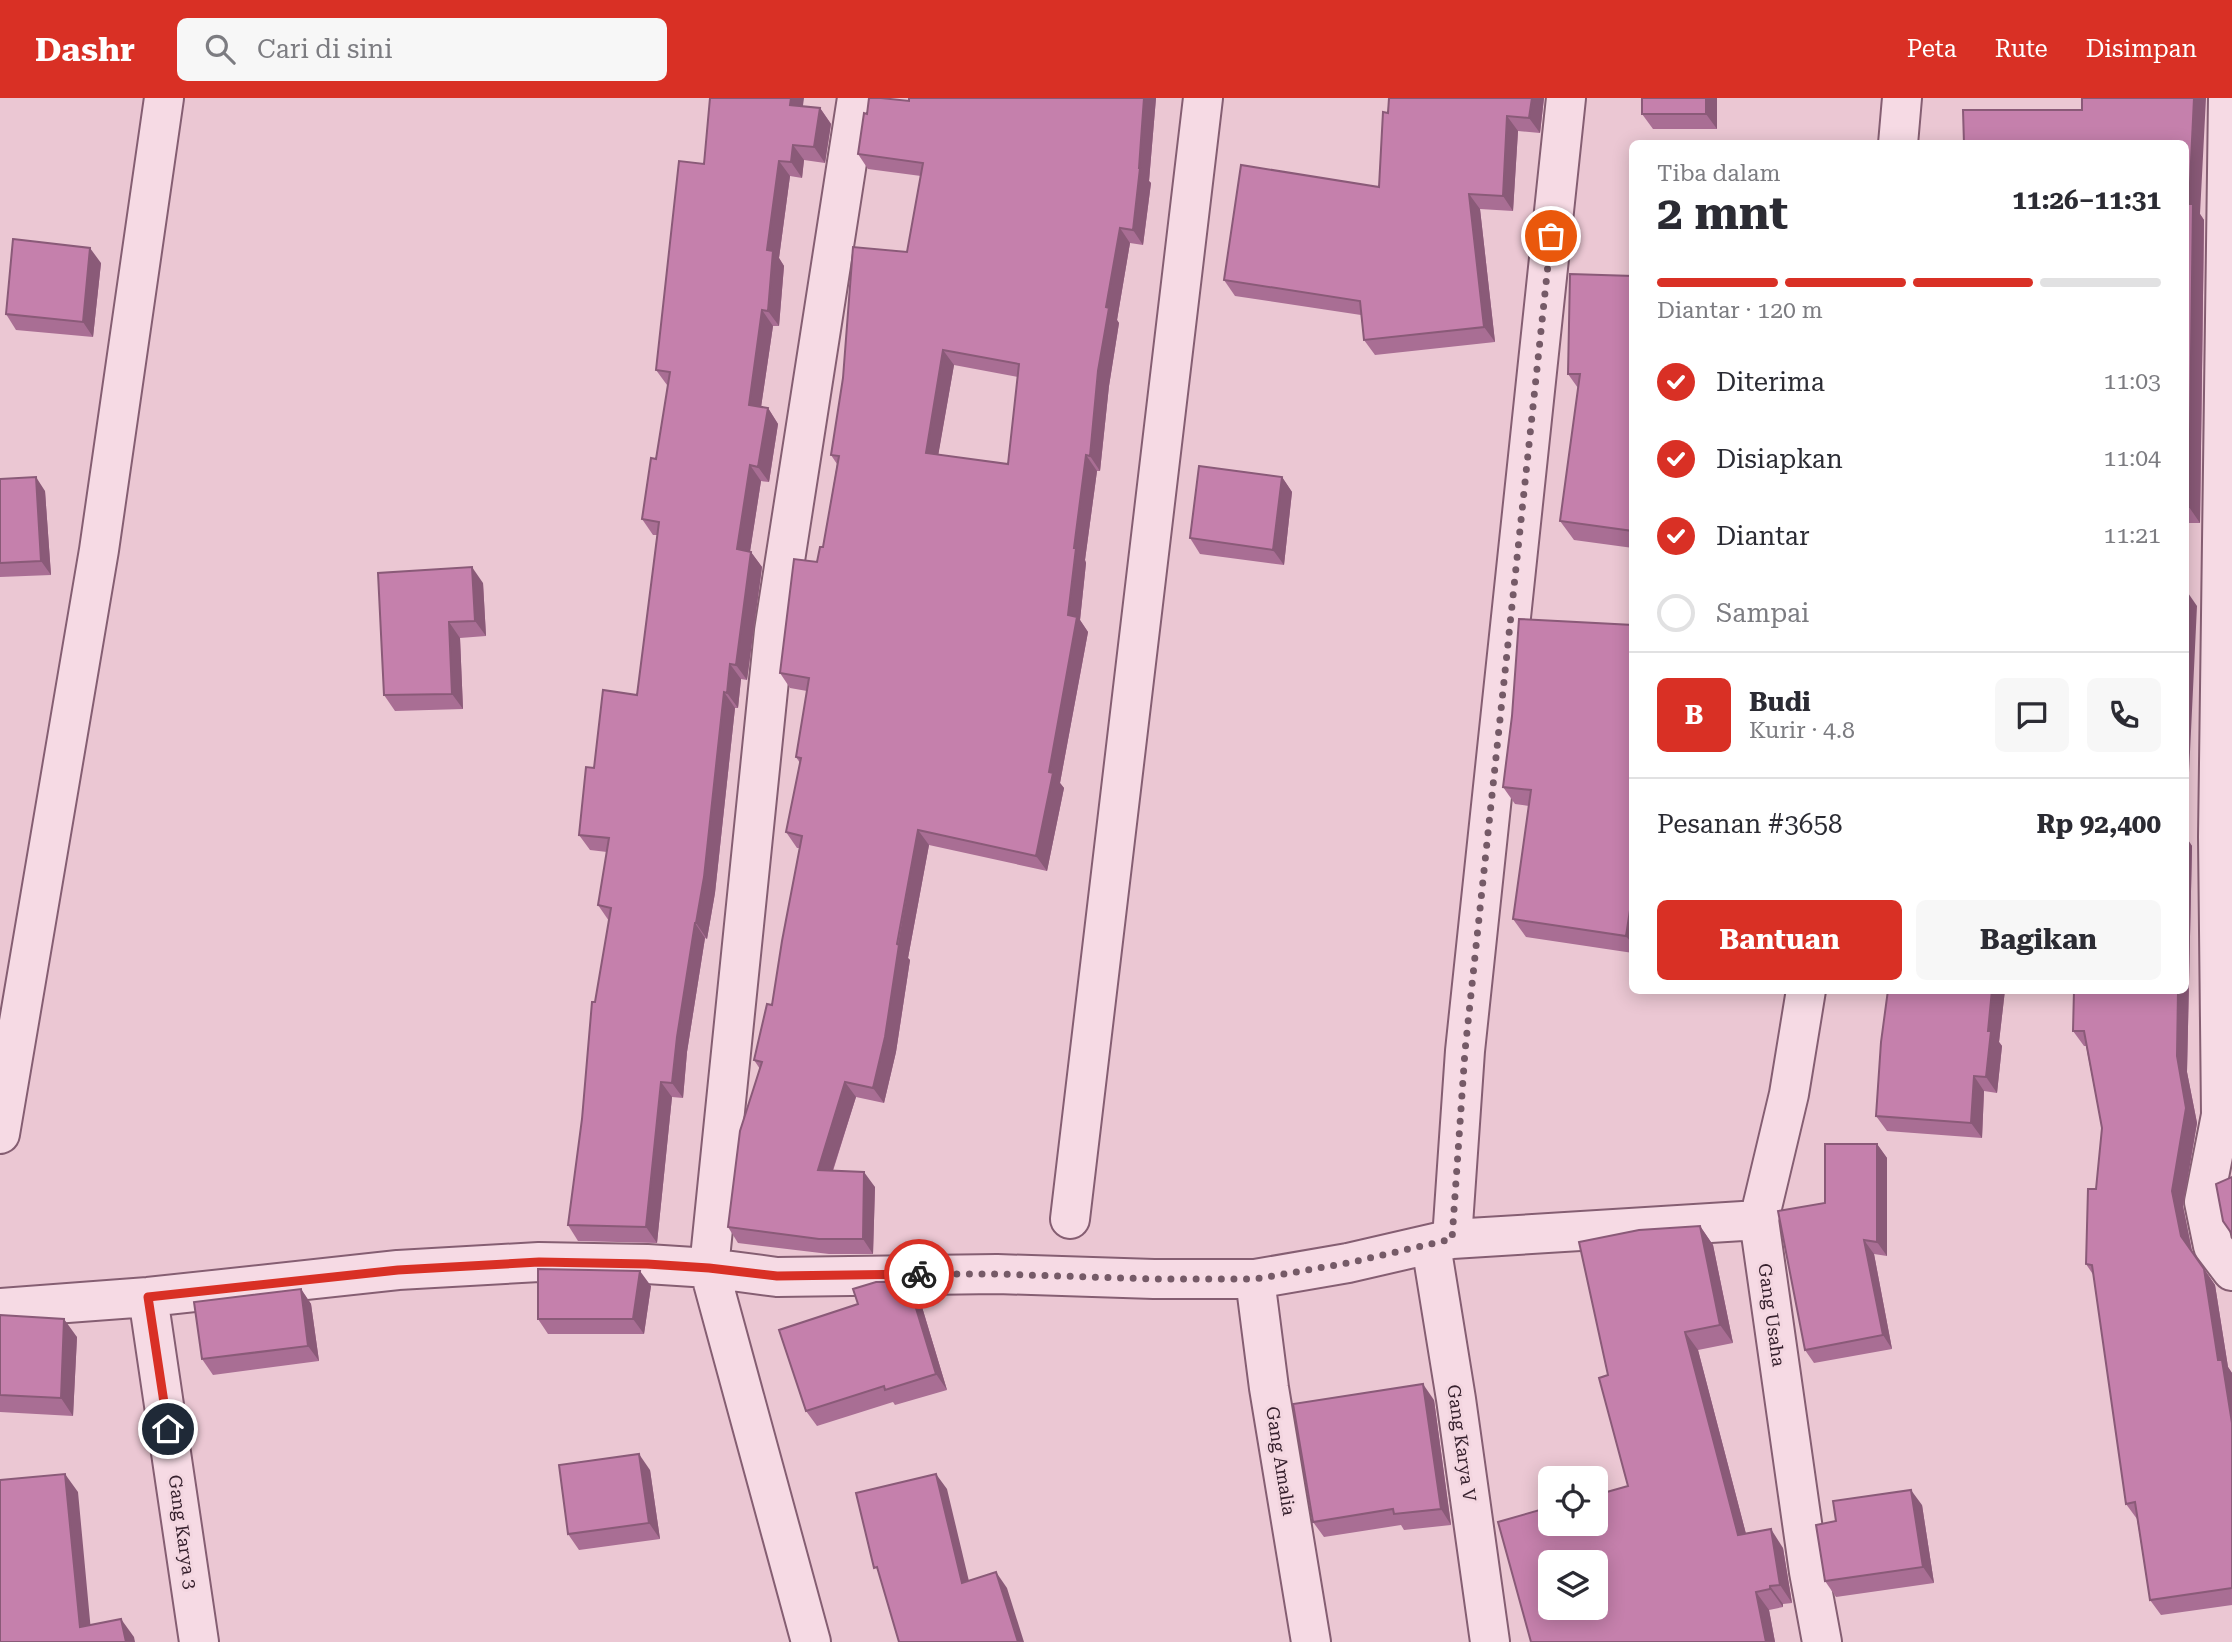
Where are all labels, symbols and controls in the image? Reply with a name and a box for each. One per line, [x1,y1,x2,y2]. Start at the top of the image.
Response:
search box [177,18,667,81]
text: Dashr [35,30,135,69]
icon: search [201,30,239,68]
text: Cari di sini [257,34,393,64]
text: Peta [1907,35,1957,63]
text: Rute [1995,35,2048,63]
text: Disimpan [2086,35,2197,63]
text: Tiba dalam [1657,160,1780,187]
text: 11:26–11:31 [2012,185,2161,215]
text: 2 mnt [1657,186,1788,240]
pin [1521,206,1581,266]
icon: bag [1532,217,1570,255]
text: Diantar · 120 m [1657,297,1823,324]
icon: check [1657,363,1695,401]
text: Diterima [1716,367,1825,397]
text: 11:03 [2104,368,2161,395]
icon: check [1657,440,1695,478]
text: Disiapkan [1716,444,1843,474]
text: 11:04 [2104,445,2161,472]
icon: check [1657,517,1695,555]
text: Diantar [1716,521,1810,551]
text: 11:21 [2104,522,2161,549]
text: Sampai [1716,598,1809,628]
button: chat [1995,678,2069,752]
button: phone [2087,678,2161,752]
text: Budi [1749,687,1811,717]
text: B [1685,700,1703,730]
text: Kurir · 4.8 [1749,717,1855,744]
text: Pesanan #3658 [1657,809,1843,839]
text: Rp 92,400 [2036,809,2161,839]
button: Bantuan [1657,900,1902,980]
button: Bagikan [1916,900,2161,980]
courier [884,1239,954,1309]
icon: bike [900,1255,938,1293]
street label: Gang Usaha [1754,1262,1790,1368]
street label: Gang Karya V [1443,1383,1481,1503]
pin [138,1399,198,1459]
street label: Gang Amalia [1262,1405,1300,1517]
icon: home [149,1410,187,1448]
map controls [1538,1466,1608,1620]
button: locate [1538,1466,1608,1536]
street label: Gang Karya 3 [165,1473,201,1591]
button: layers [1538,1550,1608,1620]

